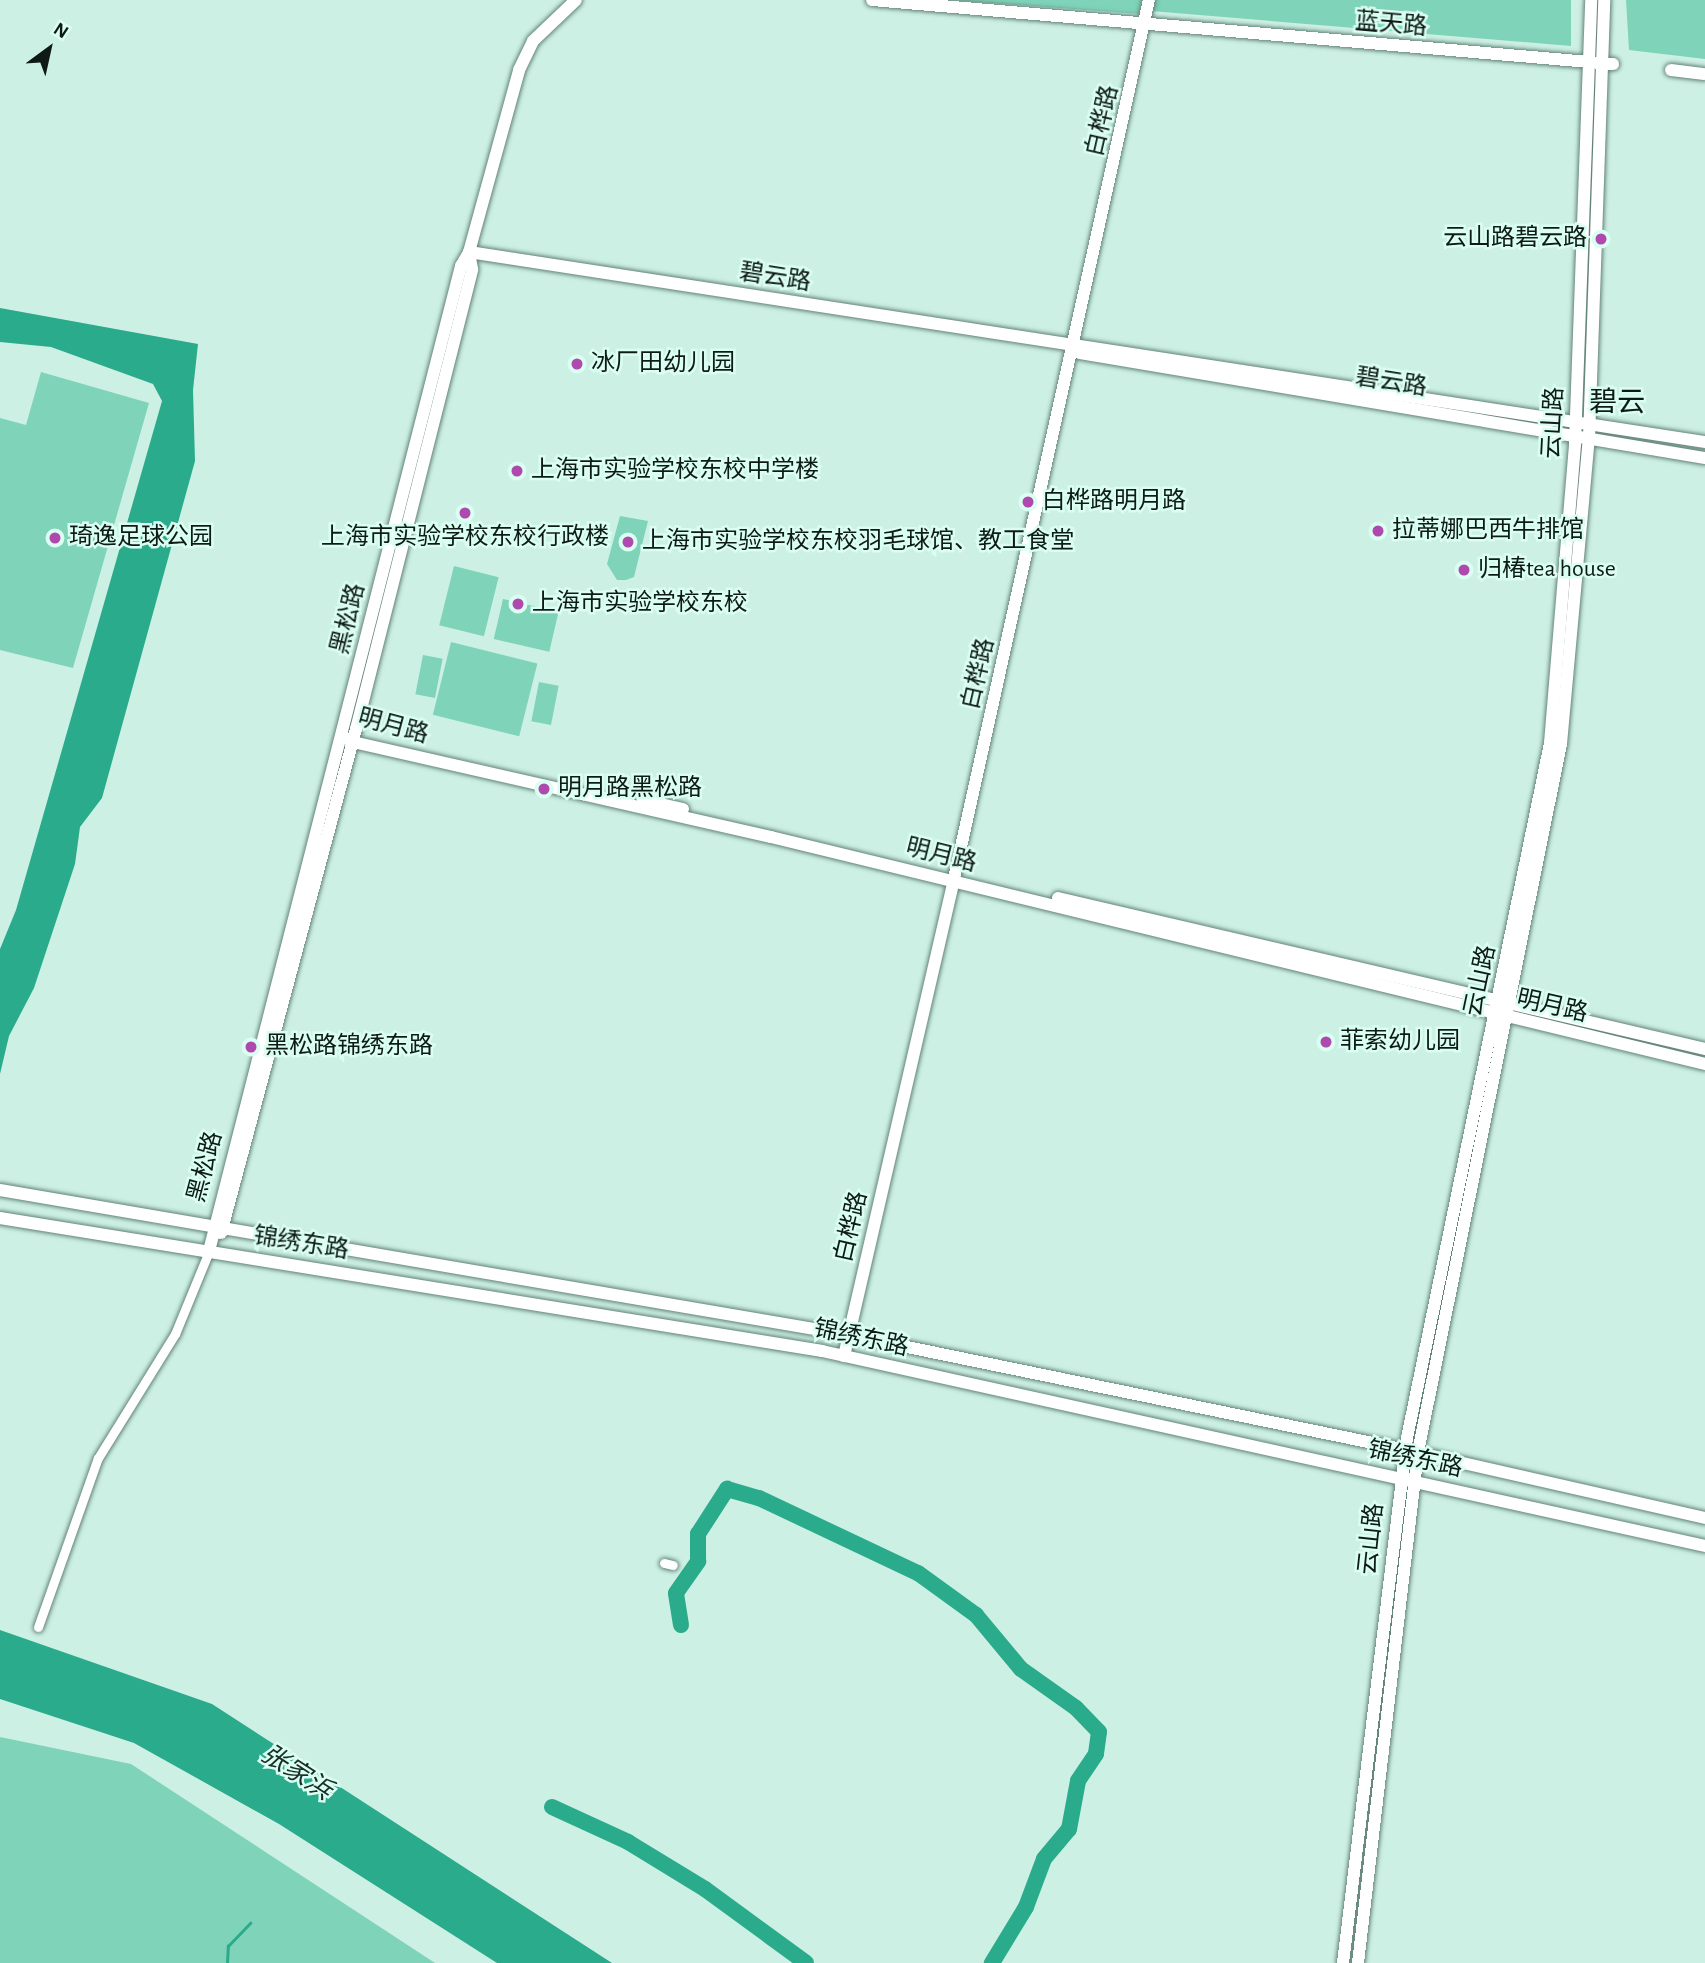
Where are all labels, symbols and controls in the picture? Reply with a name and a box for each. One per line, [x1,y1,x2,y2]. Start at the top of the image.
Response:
street label: 蓝天路 [1354,8,1428,42]
north arrow [14,14,84,84]
text: N [50,19,71,43]
street label: 白桦路 [1081,83,1125,159]
place label: 云山路碧云路 [1443,225,1587,253]
marker: 云山路碧云路 [1593,231,1609,247]
street label: 碧云路 [737,258,813,298]
place label: 冰厂田幼儿园 [591,350,735,378]
marker: 冰厂田幼儿园 [569,356,585,372]
street label: 碧云路 [1353,363,1429,403]
street label: 云山路 [1538,386,1570,460]
district label: 碧云 [1589,386,1645,420]
place label: 上海市实验学校东校中学楼 [531,457,819,485]
marker: 上海市实验学校东校中学楼 [509,463,525,479]
place label: 白桦路明月路 [1042,488,1186,516]
marker: 白桦路明月路 [1020,494,1036,510]
marker: 上海市实验学校东校行政楼 [457,505,473,521]
place label: 拉蒂娜巴西牛排馆 [1392,517,1584,545]
marker: 拉蒂娜巴西牛排馆 [1370,523,1386,539]
place label: 琦逸足球公园 [69,524,213,552]
place label: 上海市实验学校东校行政楼 [321,524,609,552]
place label: 上海市实验学校东校羽毛球馆、教工食堂 [642,528,1074,556]
marker: 琦逸足球公园 [47,530,63,546]
marker: 上海市实验学校东校羽毛球馆、教工食堂 [620,534,636,550]
place label: 归椿tea house [1478,556,1616,584]
marker: 归椿tea house [1456,562,1472,578]
street label: 黑松路 [326,581,372,657]
place label: 上海市实验学校东校 [532,590,748,618]
marker: 上海市实验学校东校 [510,596,526,612]
street label: 白桦路 [957,636,1001,712]
street label: 明月路 [354,704,432,750]
place label: 明月路黑松路 [558,775,702,803]
marker: 明月路黑松路 [536,781,552,797]
street label: 明月路 [903,833,979,879]
street label: 云山路 [1459,943,1503,1019]
street label: 明月路 [1514,985,1590,1029]
place label: 菲索幼儿园 [1340,1028,1460,1056]
place label: 黑松路锦绣东路 [265,1033,433,1061]
marker: 菲索幼儿园 [1318,1034,1334,1050]
marker: 黑松路锦绣东路 [243,1039,259,1055]
street label: 黑松路 [183,1128,229,1206]
street label: 白桦路 [830,1189,874,1265]
street label: 锦绣东路 [251,1222,351,1266]
street label: 锦绣东路 [811,1315,911,1363]
street label: 锦绣东路 [1365,1436,1465,1484]
street label: 云山路 [1354,1502,1390,1576]
water label: 张家浜 [255,1739,337,1807]

